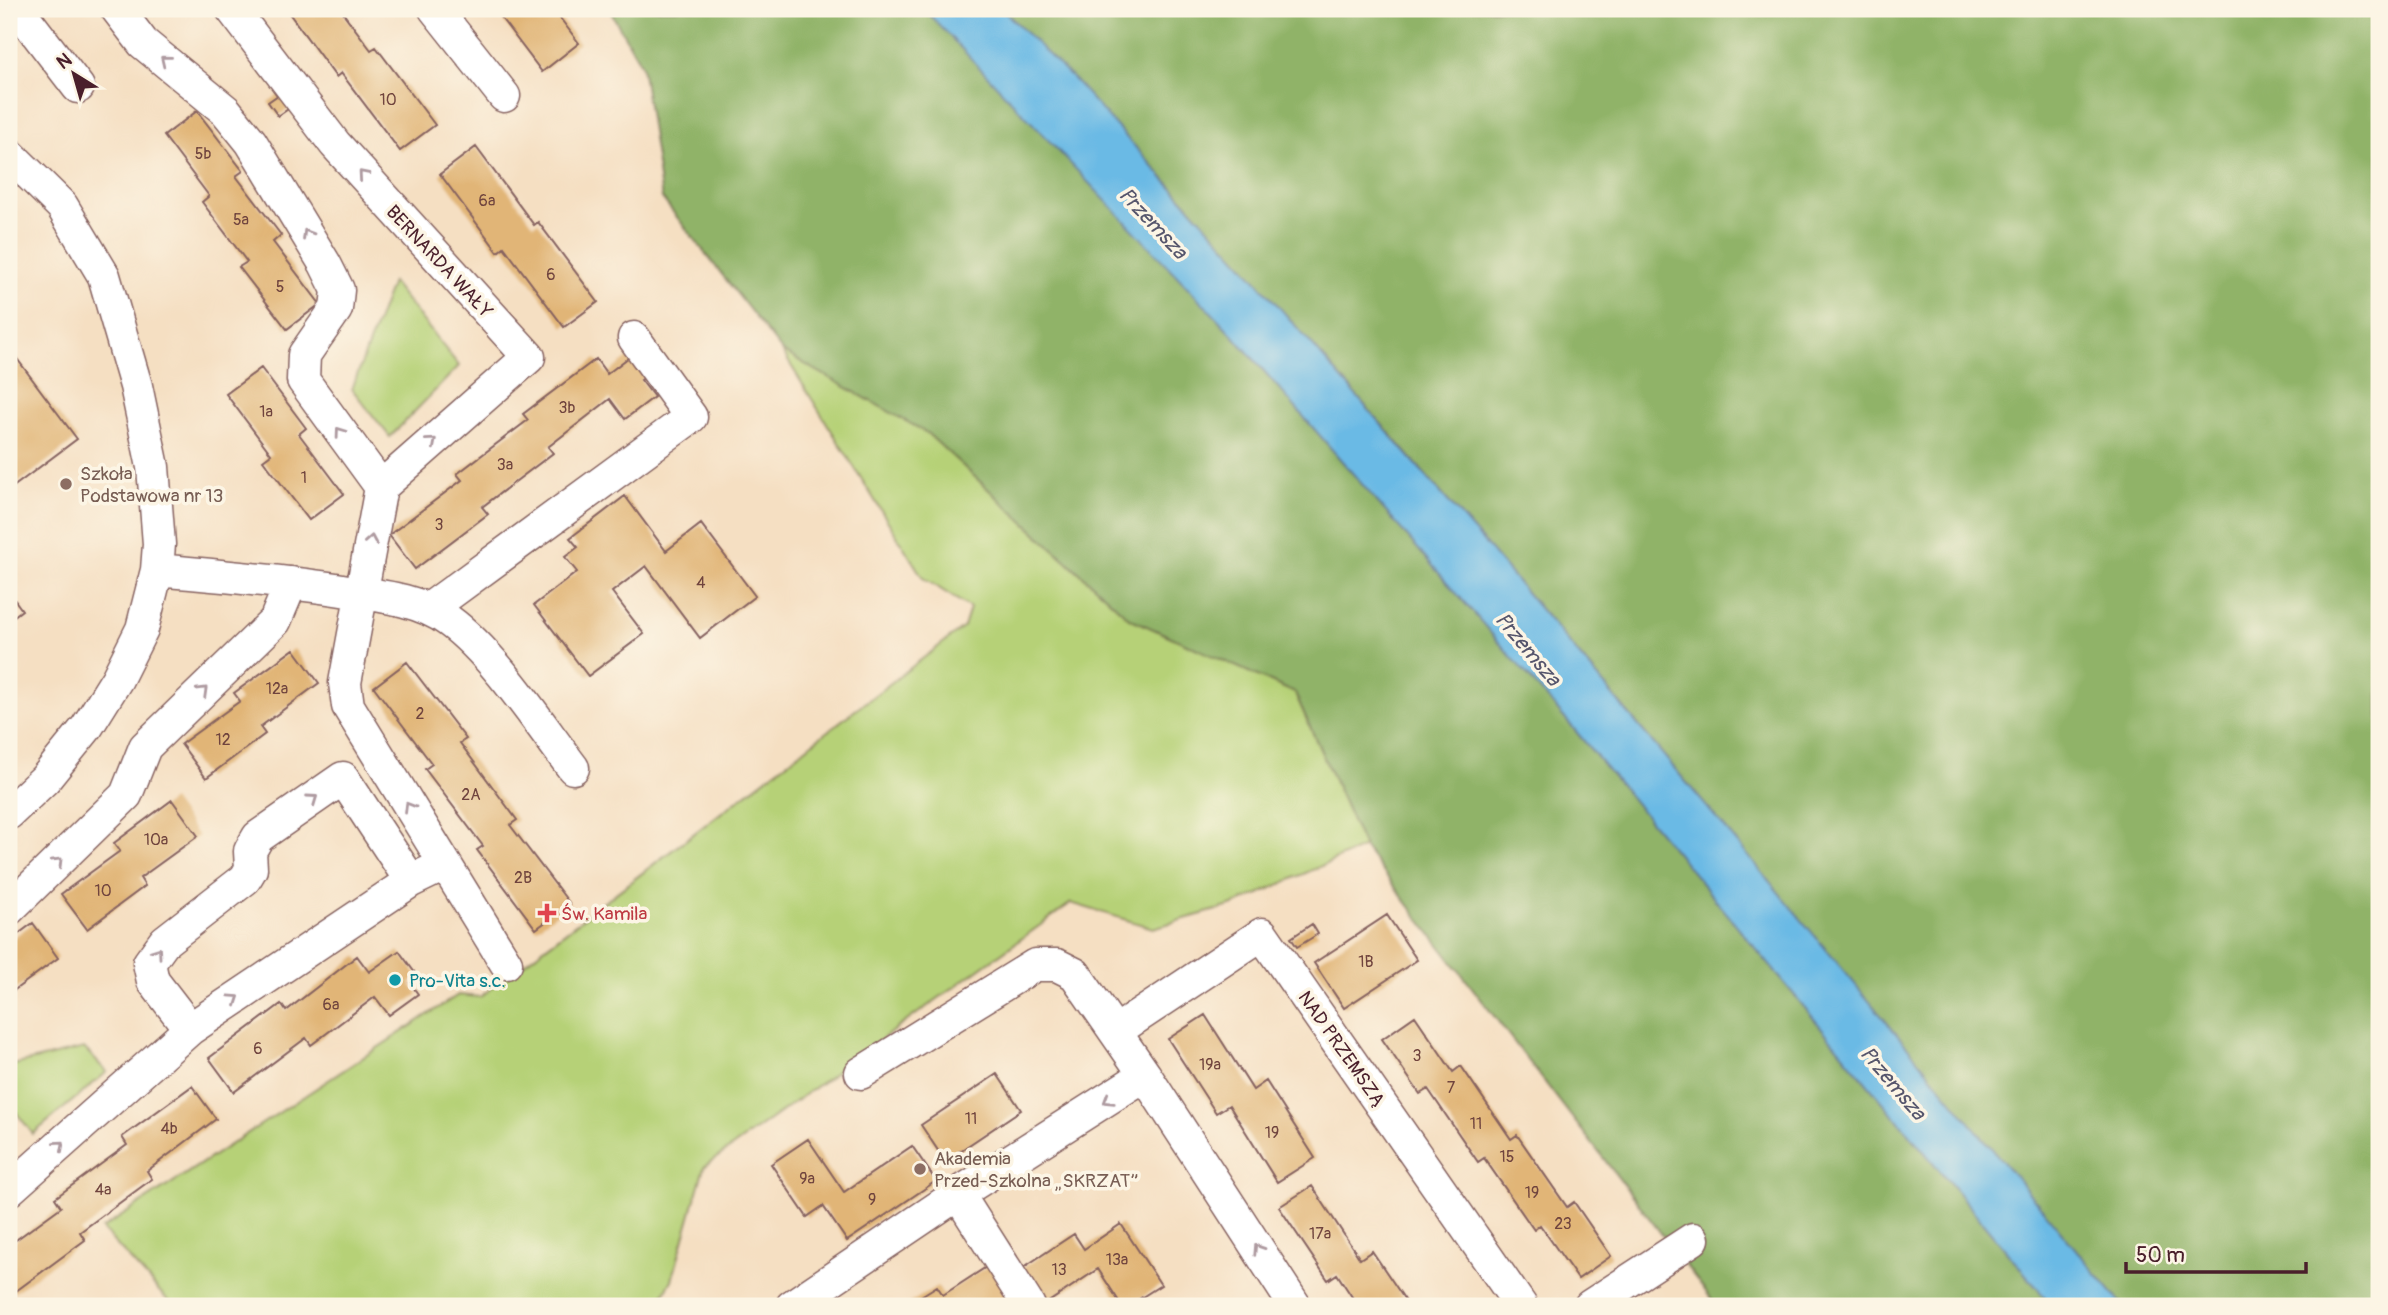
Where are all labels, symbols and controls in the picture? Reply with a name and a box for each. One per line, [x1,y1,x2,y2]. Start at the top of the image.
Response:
north arrow [38,38,108,108]
text: N [52,48,77,75]
one-way arrow [160,56,172,69]
house number: 10 [379,90,397,110]
house number: 5b [195,144,211,164]
one-way arrow [358,171,371,184]
water label: Przemsza [1113,182,1193,266]
house number: 6a [479,191,495,211]
street label: BERNARDA WAŁY [381,200,498,323]
house number: 5a [233,210,249,230]
one-way arrow [303,229,316,242]
house number: 6 [546,265,556,285]
house number: 5 [276,277,284,297]
house number: 3b [559,398,576,418]
house number: 1a [259,402,273,422]
one-way arrow [336,427,349,439]
one-way arrow [424,437,437,450]
house number: 3a [497,455,513,475]
place label: Szkoła Podstawowa nr 13 [80,462,223,508]
house number: 1 [301,468,307,488]
marker: Szkoła Podstawowa nr 13 [58,476,74,492]
house number: 3 [435,515,444,535]
one-way arrow [363,534,378,546]
house number: 4 [696,573,706,593]
water label: Przemsza [1489,607,1567,693]
house number: 12a [266,679,288,699]
one-way arrow [195,686,208,699]
house number: 2 [416,704,425,724]
house number: 12 [215,730,231,750]
house number: 2A [461,785,481,805]
one-way arrow [305,795,318,807]
one-way arrow [404,801,417,814]
house number: 10a [144,830,168,850]
one-way arrow [49,857,62,870]
house number: 2B [514,868,532,888]
house number: 10 [94,881,112,901]
place label: Św. Kamila [561,902,647,926]
marker: Św. Kamila [539,905,555,921]
one-way arrow [149,947,161,960]
house number: 1B [1358,952,1374,972]
place label: Pro-Vita s.c. [409,969,506,993]
marker: Pro-Vita s.c. [387,972,403,988]
street label: NAD PRZEMSZĄ [1293,986,1390,1111]
one-way arrow [227,995,240,1008]
house number: 6a [323,995,339,1015]
house number: 6 [253,1039,263,1059]
water label: Przemsza [1854,1041,1932,1127]
house number: 3 [1413,1046,1422,1066]
house number: 19a [1199,1055,1221,1075]
house number: 7 [1447,1078,1456,1098]
one-way arrow [1102,1091,1115,1104]
house number: 11 [965,1109,977,1129]
house number: 11 [1470,1114,1482,1134]
house number: 4b [160,1119,178,1139]
house number: 19 [1265,1123,1279,1143]
one-way arrow [52,1141,65,1153]
place label: Akademia Przed-Szkolna „SKRZAT” [934,1147,1138,1193]
house number: 15 [1500,1147,1514,1167]
marker: Akademia Przed-Szkolna „SKRZAT” [912,1161,928,1177]
house number: 9a [799,1169,815,1189]
house number: 4a [95,1180,111,1200]
house number: 19 [1525,1183,1539,1203]
house number: 9 [868,1190,876,1210]
house number: 23 [1554,1214,1572,1234]
house number: 17a [1309,1224,1331,1244]
scale bar [2126,1231,2306,1275]
text: 50 m [2136,1242,2185,1269]
one-way arrow [1254,1244,1267,1257]
house number: 13a [1106,1250,1128,1270]
house number: 13 [1051,1260,1067,1280]

